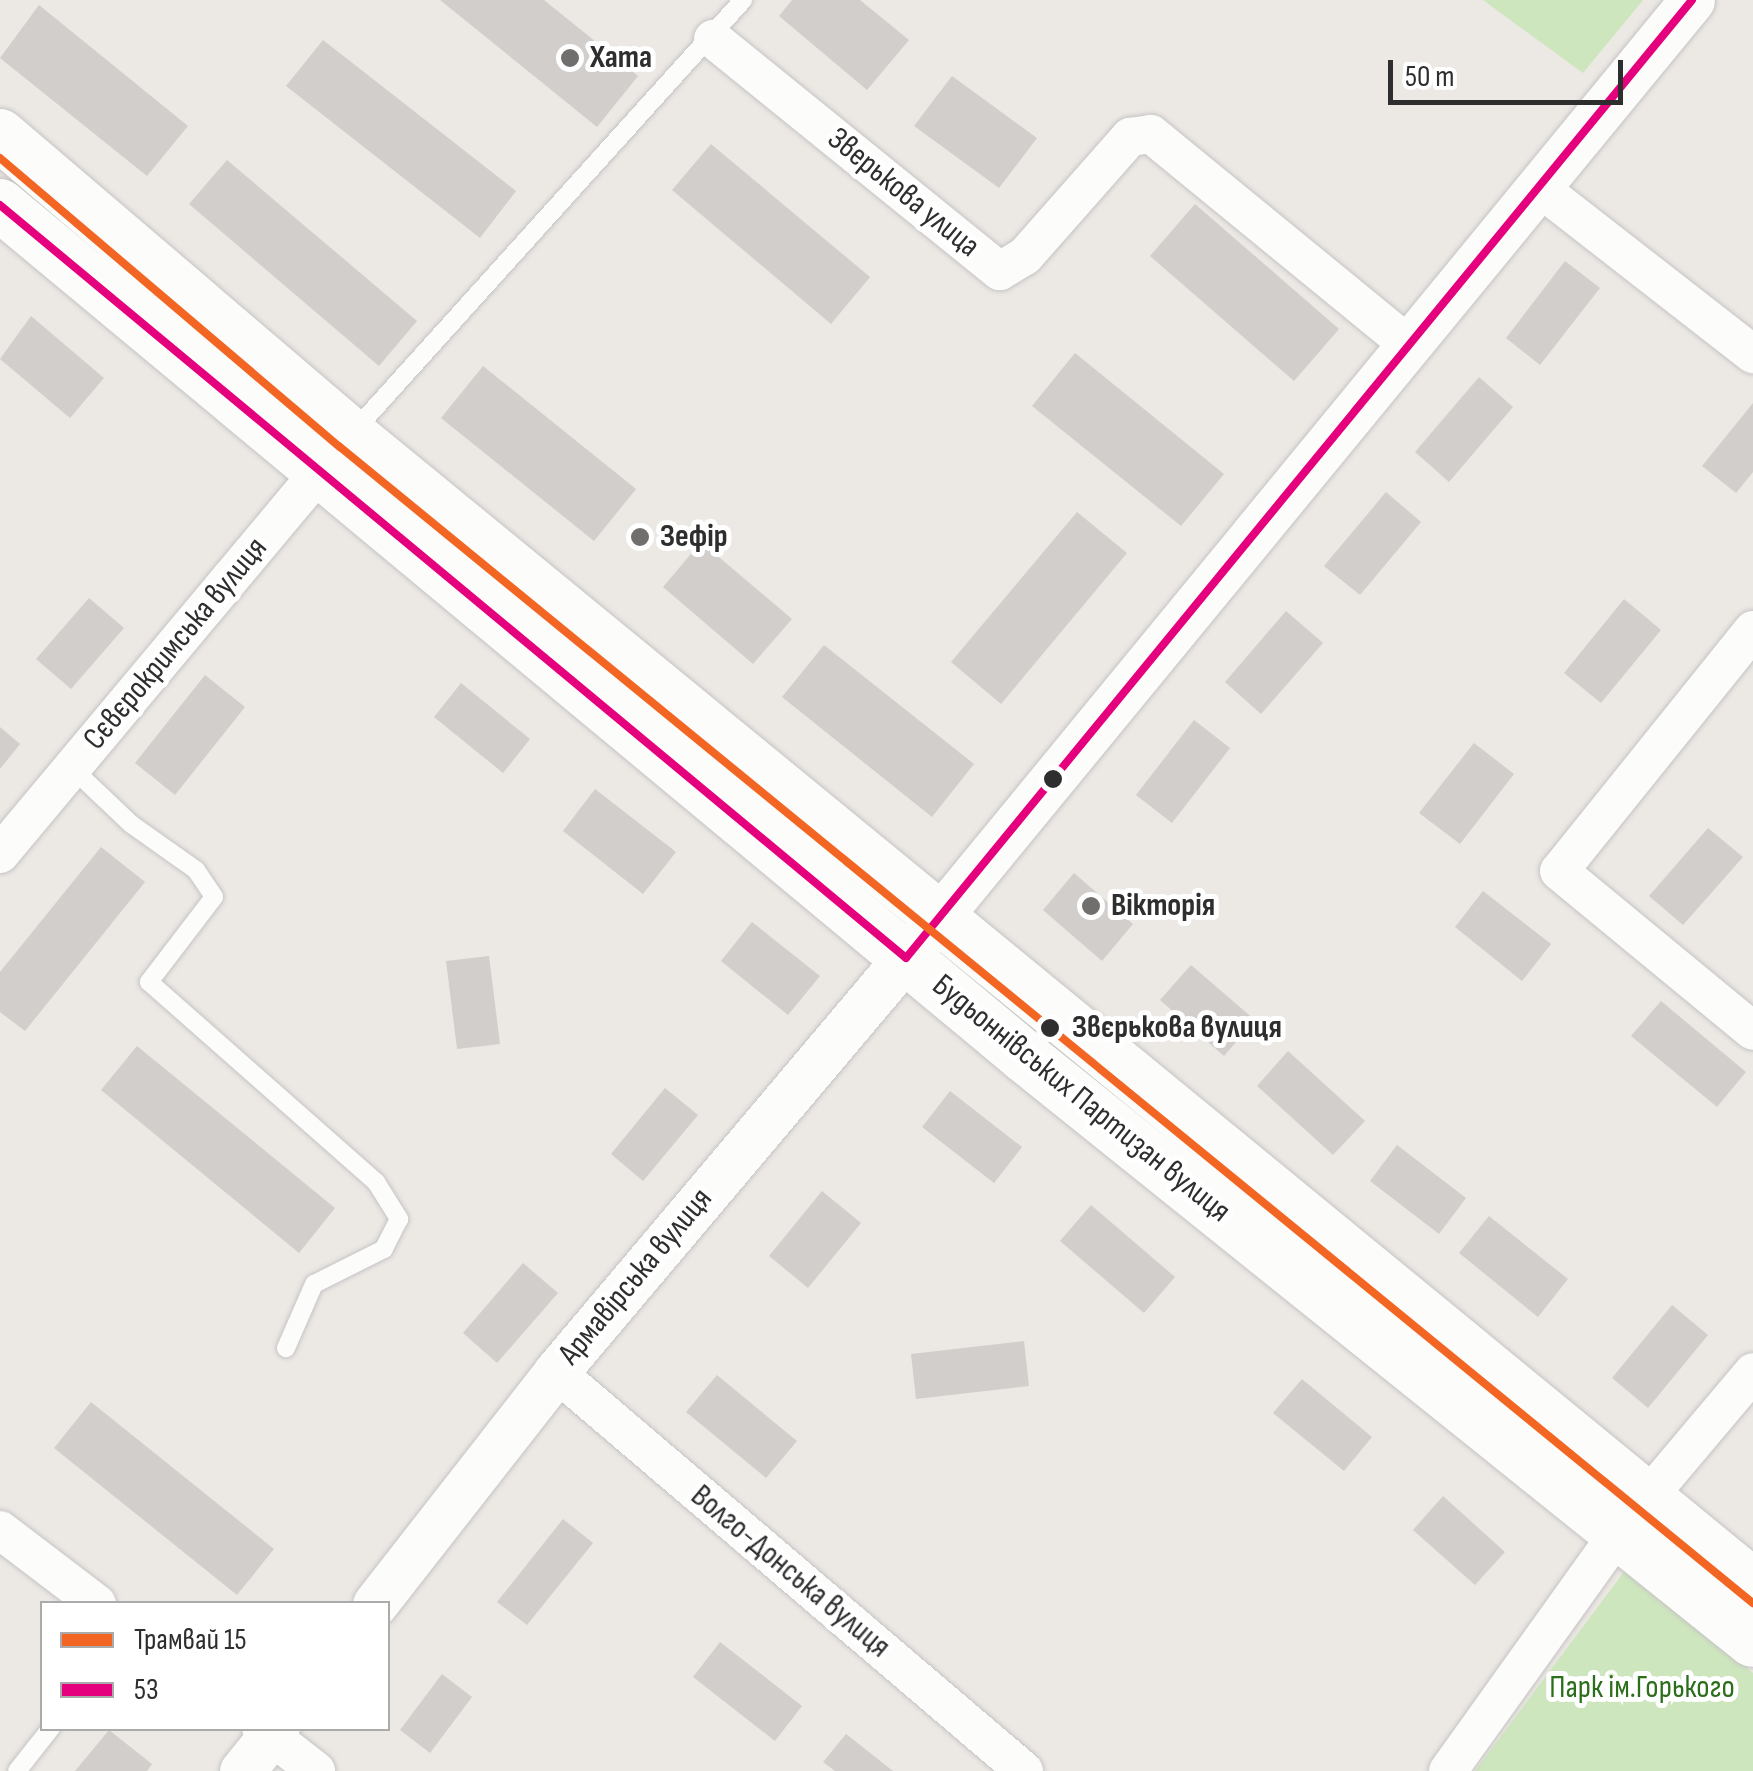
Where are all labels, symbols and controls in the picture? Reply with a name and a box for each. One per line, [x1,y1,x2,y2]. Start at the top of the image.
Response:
place label: Хата [590,39,652,77]
scale bar [1393,40,1628,102]
marker: Хата [559,47,581,69]
text: 50 m [1405,59,1454,95]
street label: Зверькова улица [819,120,987,266]
place label: Зефір [660,518,728,556]
marker: Зефір [629,526,651,548]
street label: Сєвєрокримська вулиця [76,530,276,758]
unlabelled marker [1043,769,1063,789]
place label: Вікторія [1111,887,1215,925]
marker: Вікторія [1080,895,1102,917]
street label: Будьоннівських Партизан вулиця [924,967,1238,1231]
place label: Звєрькова вулиця [1072,1009,1282,1047]
marker: Звєрькова вулиця [1037,1015,1063,1041]
street label: Армавірська вулиця [551,1181,721,1373]
street label: Волго-Донська вулиця [682,1477,898,1667]
legend [40,1601,390,1731]
text: Трамвай 15 [134,1622,246,1658]
park label: Парк iм.Горького [1549,1669,1735,1707]
text: 53 [134,1672,159,1708]

